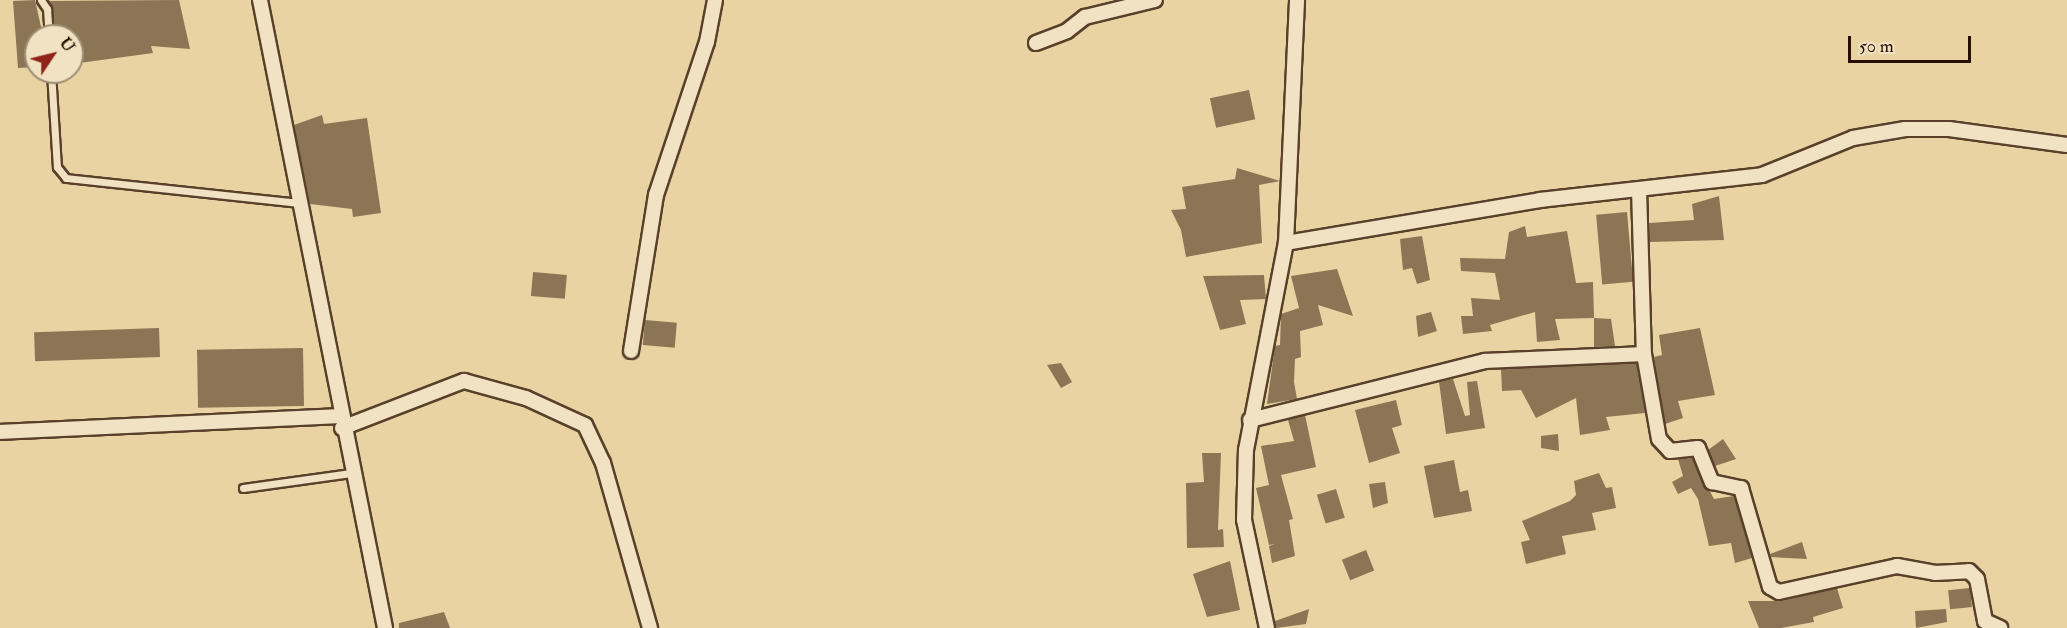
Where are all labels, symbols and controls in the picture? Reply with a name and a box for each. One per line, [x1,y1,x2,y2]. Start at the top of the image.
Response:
north arrow [24,24,84,84]
scale bar [1851,24,1974,62]
text: U [55,34,79,56]
text: 50 m [1859,35,1894,58]

